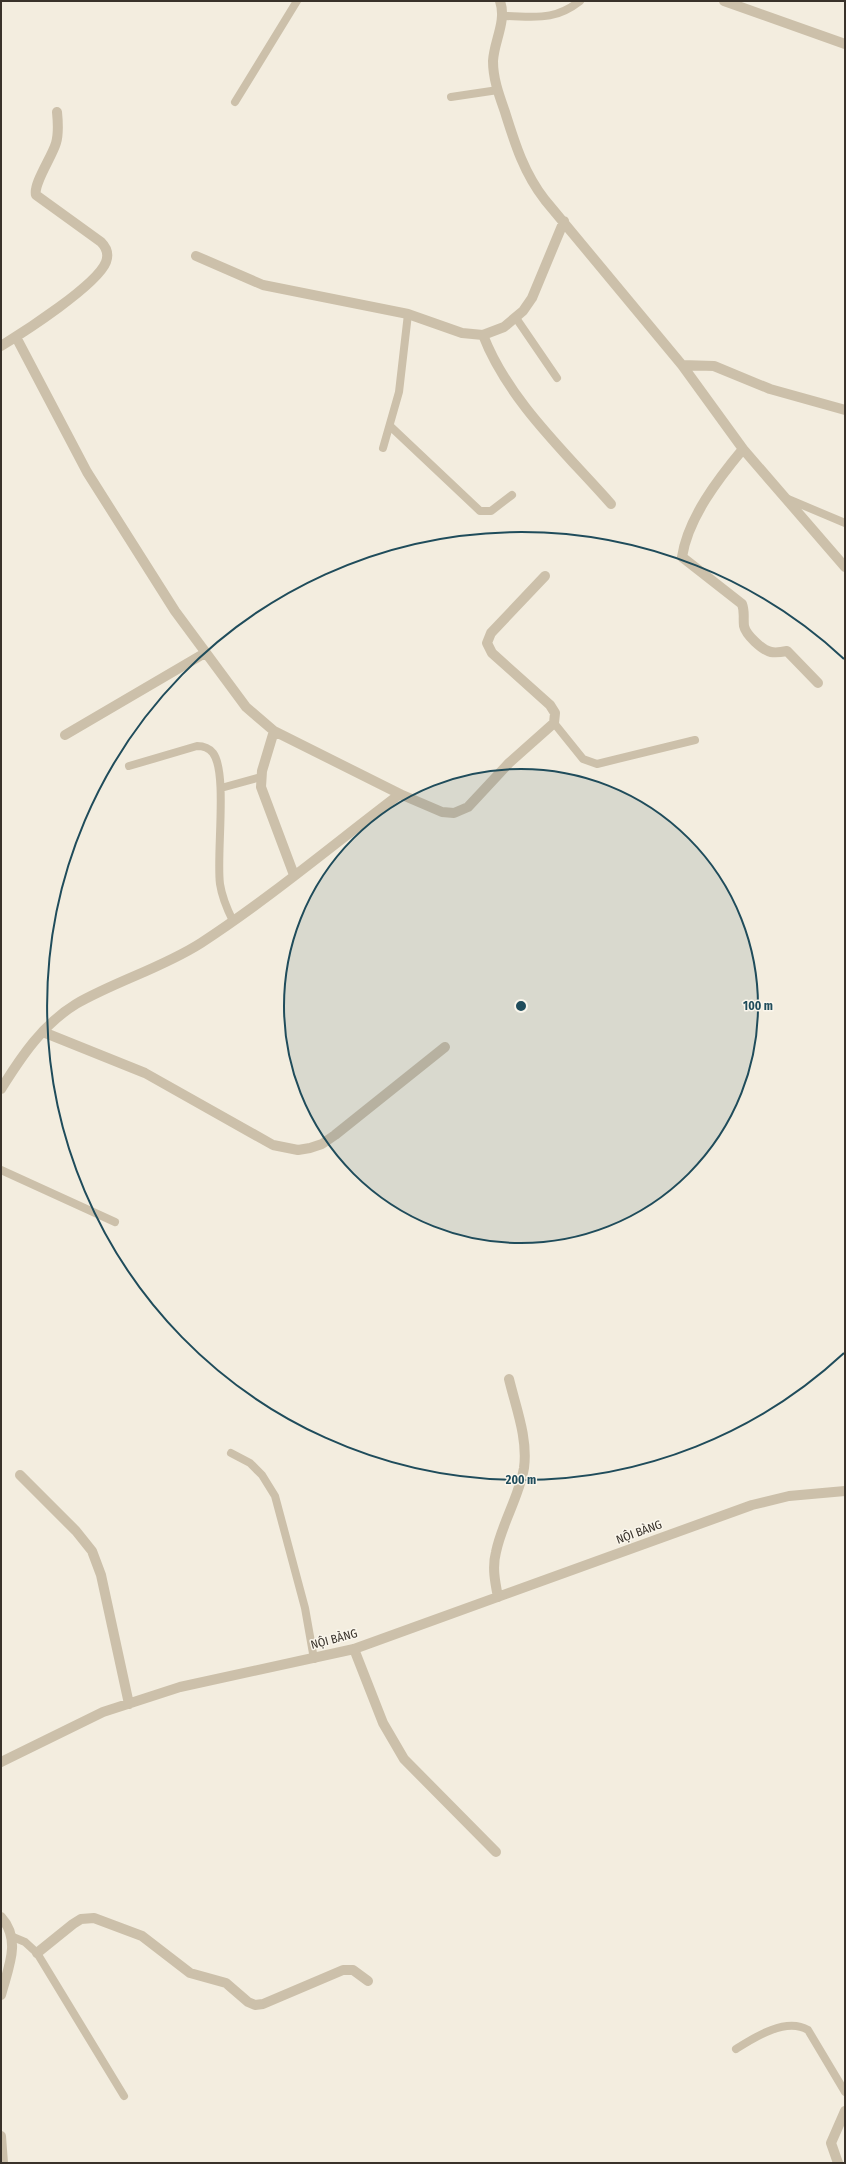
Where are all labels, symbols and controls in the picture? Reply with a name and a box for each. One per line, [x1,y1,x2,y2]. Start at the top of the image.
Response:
centre of rings [514,999,528,1013]
text: 100 m [743,999,773,1013]
text: 200 m [505,1473,536,1487]
street label: NỘI BÀNG [614,1516,664,1547]
street label: NỘI BÀNG [309,1625,359,1652]

